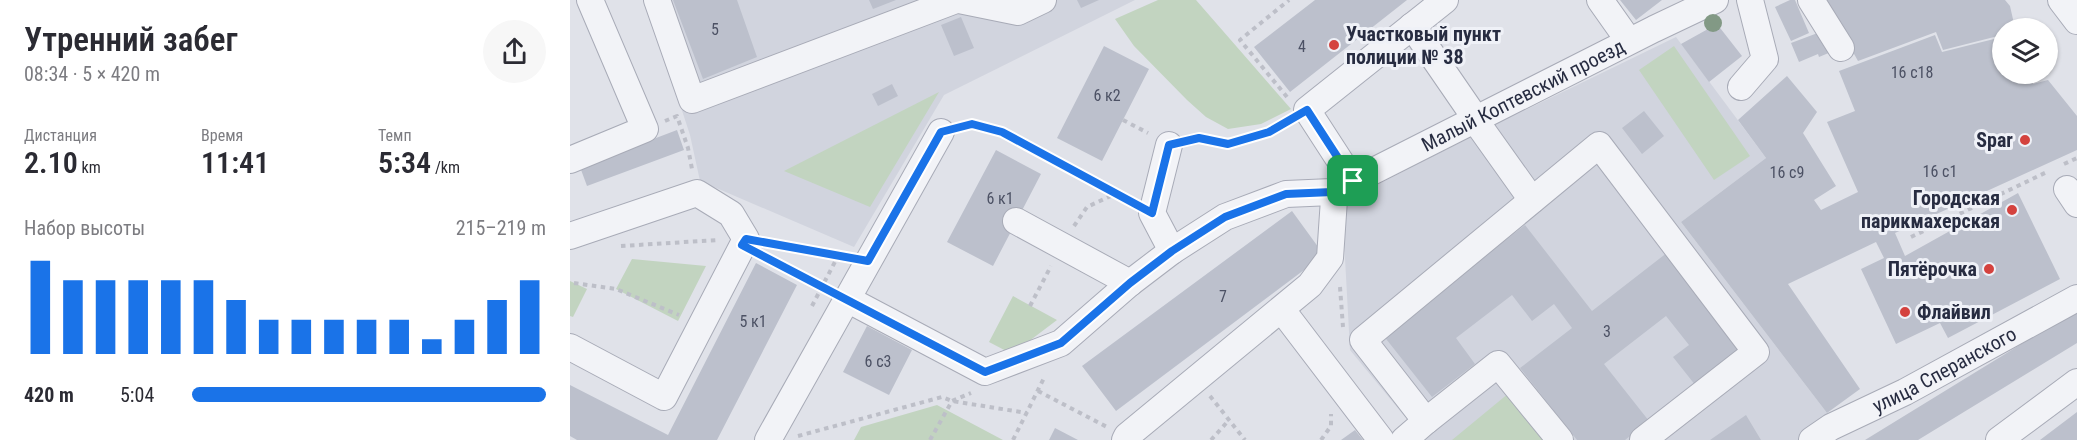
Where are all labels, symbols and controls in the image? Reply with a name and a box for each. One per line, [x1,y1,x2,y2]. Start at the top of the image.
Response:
map controls [1992,18,2058,84]
button: layers [1992,18,2058,84]
text: Утренний забег [24,20,238,59]
button: share [483,20,546,83]
house number: 5 [711,20,719,39]
place label: Участковый пункт полиции № 38 [1346,22,1501,69]
street label: Малый Коптевский проезд [1417,34,1629,157]
house number: 4 [1298,37,1306,56]
marker: Участковый пункт полиции № 38 [1327,38,1341,52]
text: 08:34 · 5 × 420 m [24,62,160,86]
house number: 16 с18 [1891,63,1933,82]
house number: 6 к2 [1093,86,1121,105]
text: Дистанция [24,126,97,145]
text: Время [201,126,243,145]
text: Темп [378,126,412,145]
place label: Spar [1976,128,2013,152]
marker: Spar [2018,133,2032,147]
text: 2.10 [24,145,78,180]
text: 11:41 [201,145,269,180]
text: 5:34 [378,145,431,180]
pin [1327,155,1378,206]
text: km [78,158,101,177]
text: /km [431,158,460,177]
house number: 16 с1 [1923,162,1957,181]
house number: 16 с9 [1770,163,1804,182]
icon: arrive [1336,164,1369,197]
place label: Городская парикмахерская [1861,186,2000,233]
house number: 6 к1 [986,189,1014,208]
marker: Городская парикмахерская [2005,203,2019,217]
text: Набор высоты [24,216,145,240]
text: 215–219 m [456,216,546,240]
place label: Пятёрочка [1888,257,1977,281]
marker: Пятёрочка [1982,262,1996,276]
house number: 7 [1219,287,1227,306]
place label: Флайвил [1917,300,1991,324]
marker: Флайвил [1898,305,1912,319]
house number: 5 к1 [739,312,767,331]
house number: 3 [1603,322,1611,341]
street label: улица Сперанского [1869,322,2020,418]
house number: 6 с3 [865,352,891,371]
text: 420 m [24,383,74,407]
text: 5:04 [120,383,154,407]

